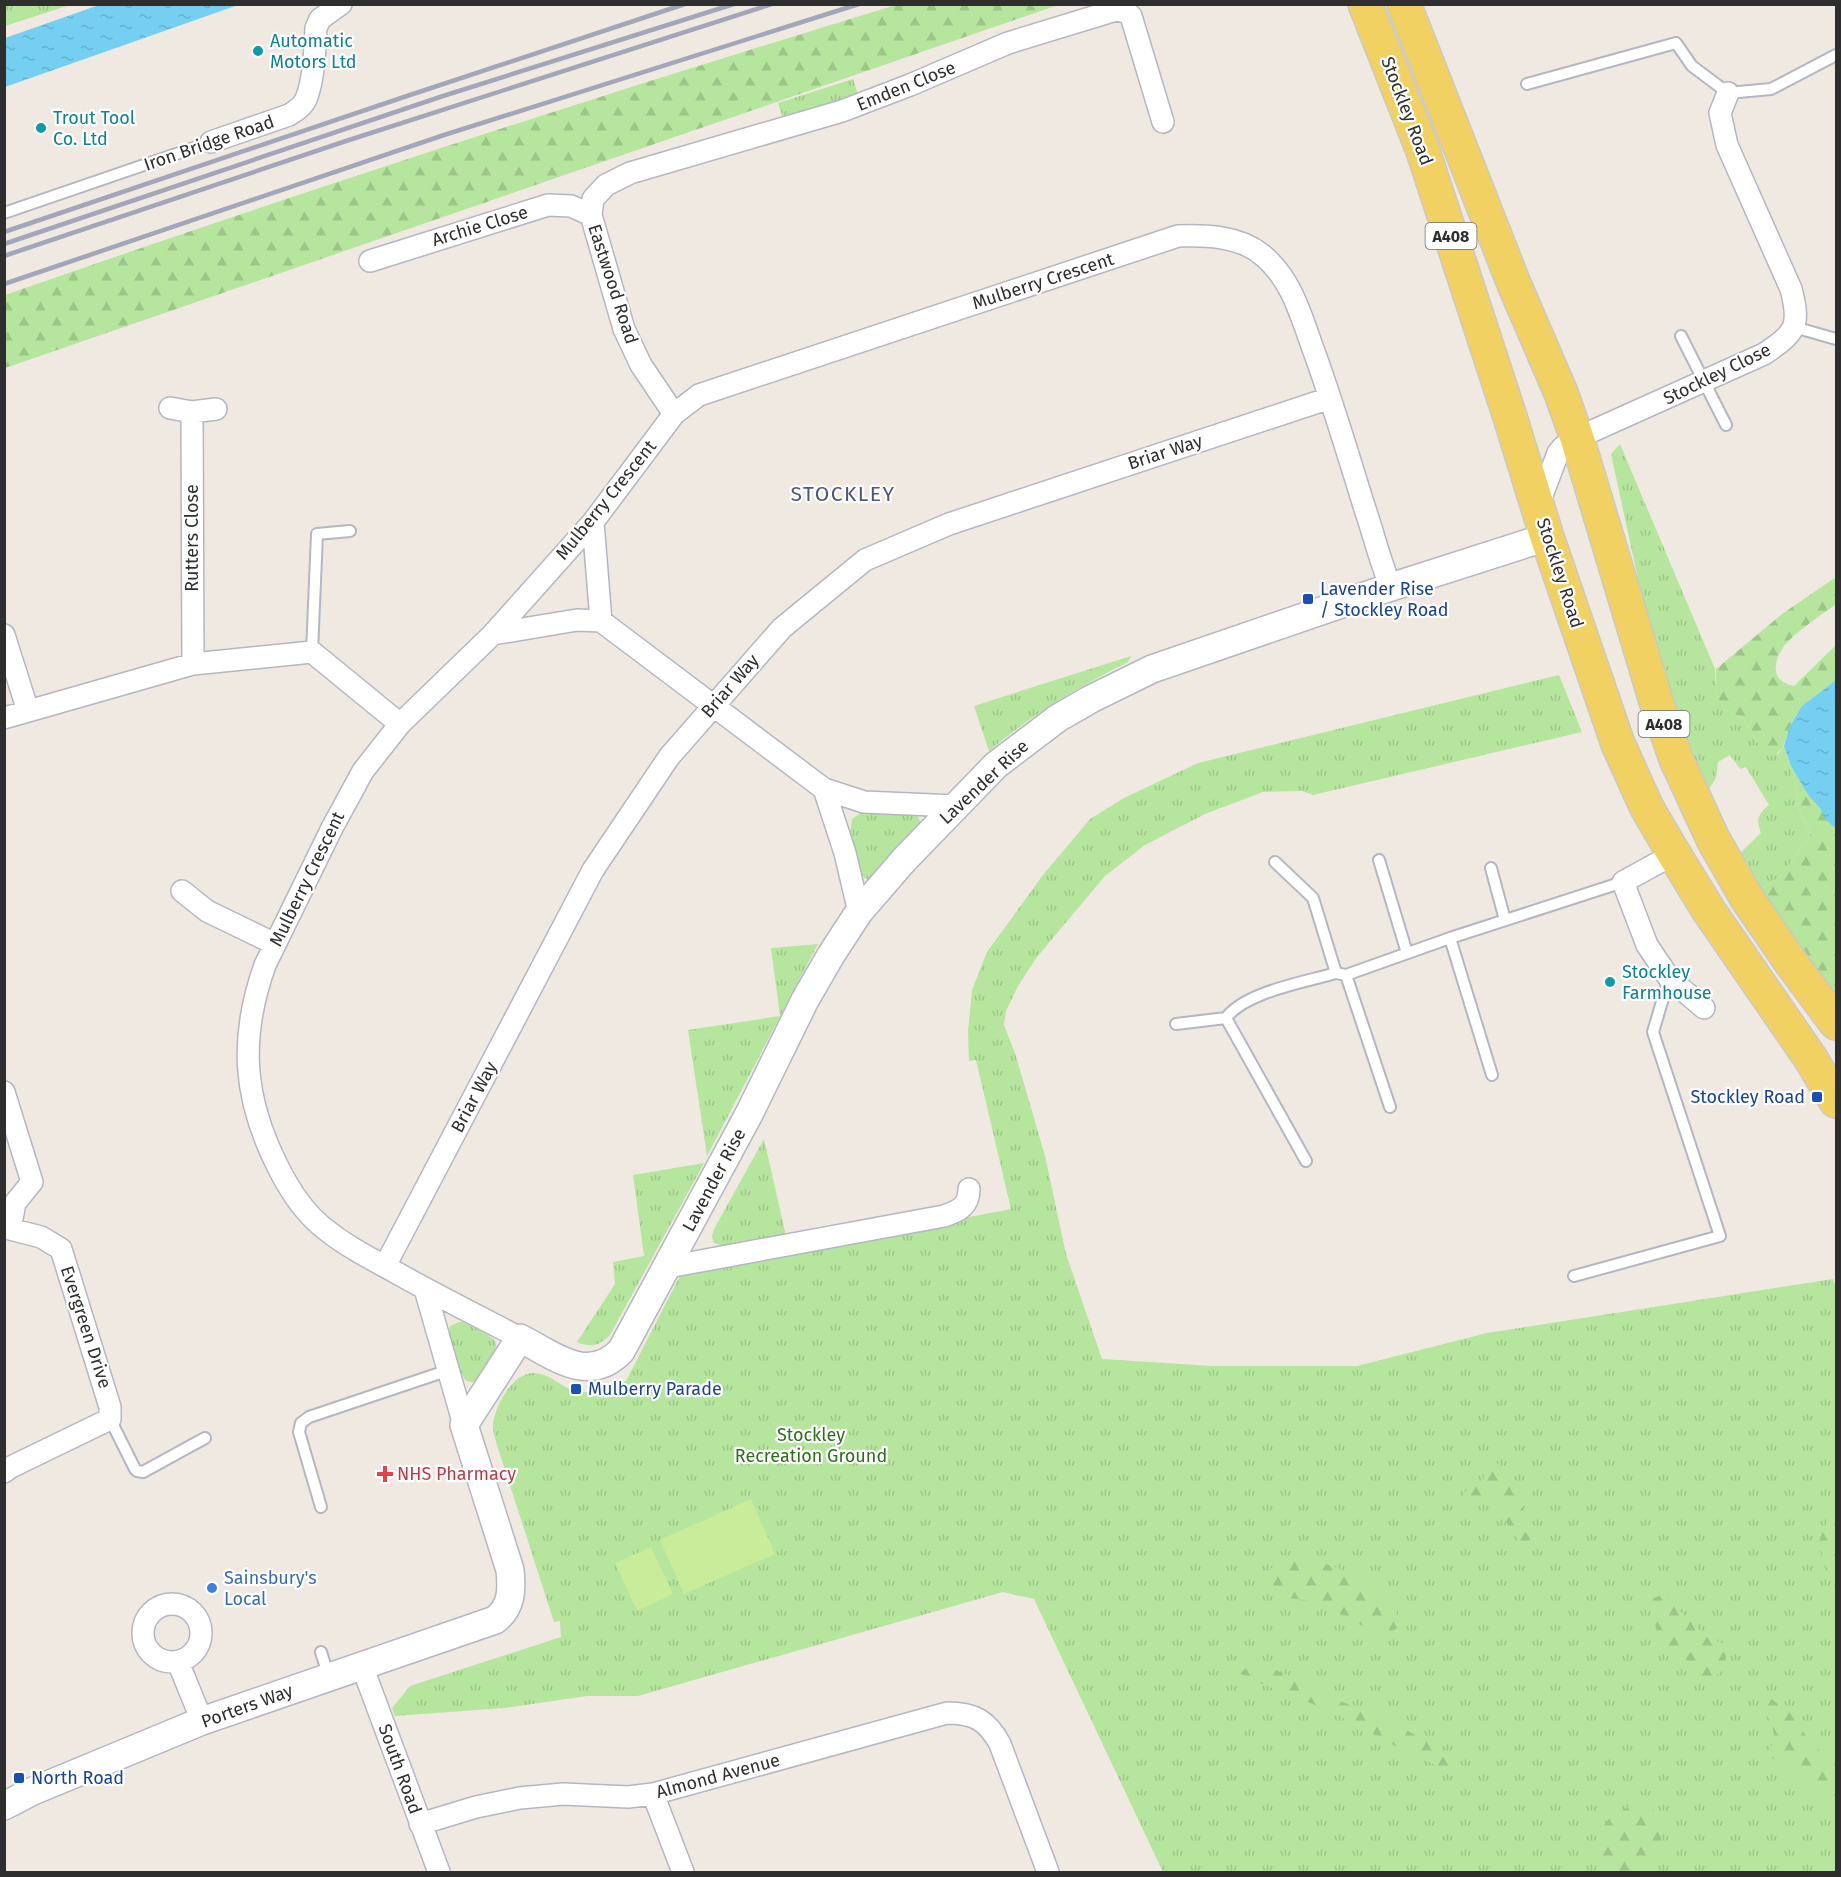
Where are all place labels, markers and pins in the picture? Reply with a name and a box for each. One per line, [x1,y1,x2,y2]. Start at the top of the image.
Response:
place label: Automatic Motors Ltd [270,30,357,73]
marker: Automatic Motors Ltd [251,44,265,58]
place label: Trout Tool Co. Ltd [53,107,135,150]
marker: Trout Tool Co. Ltd [34,121,48,135]
place label: Lavender Rise / Stockley Road [1320,578,1449,621]
marker: Lavender Rise / Stockley Road [1301,592,1315,606]
place label: Stockley Farmhouse [1622,961,1712,1004]
marker: Stockley Farmhouse [1603,975,1617,989]
place label: Stockley Road [1691,1086,1805,1108]
marker: Stockley Road [1810,1090,1824,1104]
place label: Mulberry Parade [588,1378,722,1400]
marker: Mulberry Parade [569,1382,583,1396]
place label: NHS Pharmacy [397,1463,516,1485]
marker: NHS Pharmacy [378,1467,392,1481]
place label: Sainsbury's Local [224,1567,317,1610]
marker: Sainsbury's Local [205,1581,219,1595]
place label: North Road [31,1767,124,1789]
marker: North Road [12,1771,26,1785]

